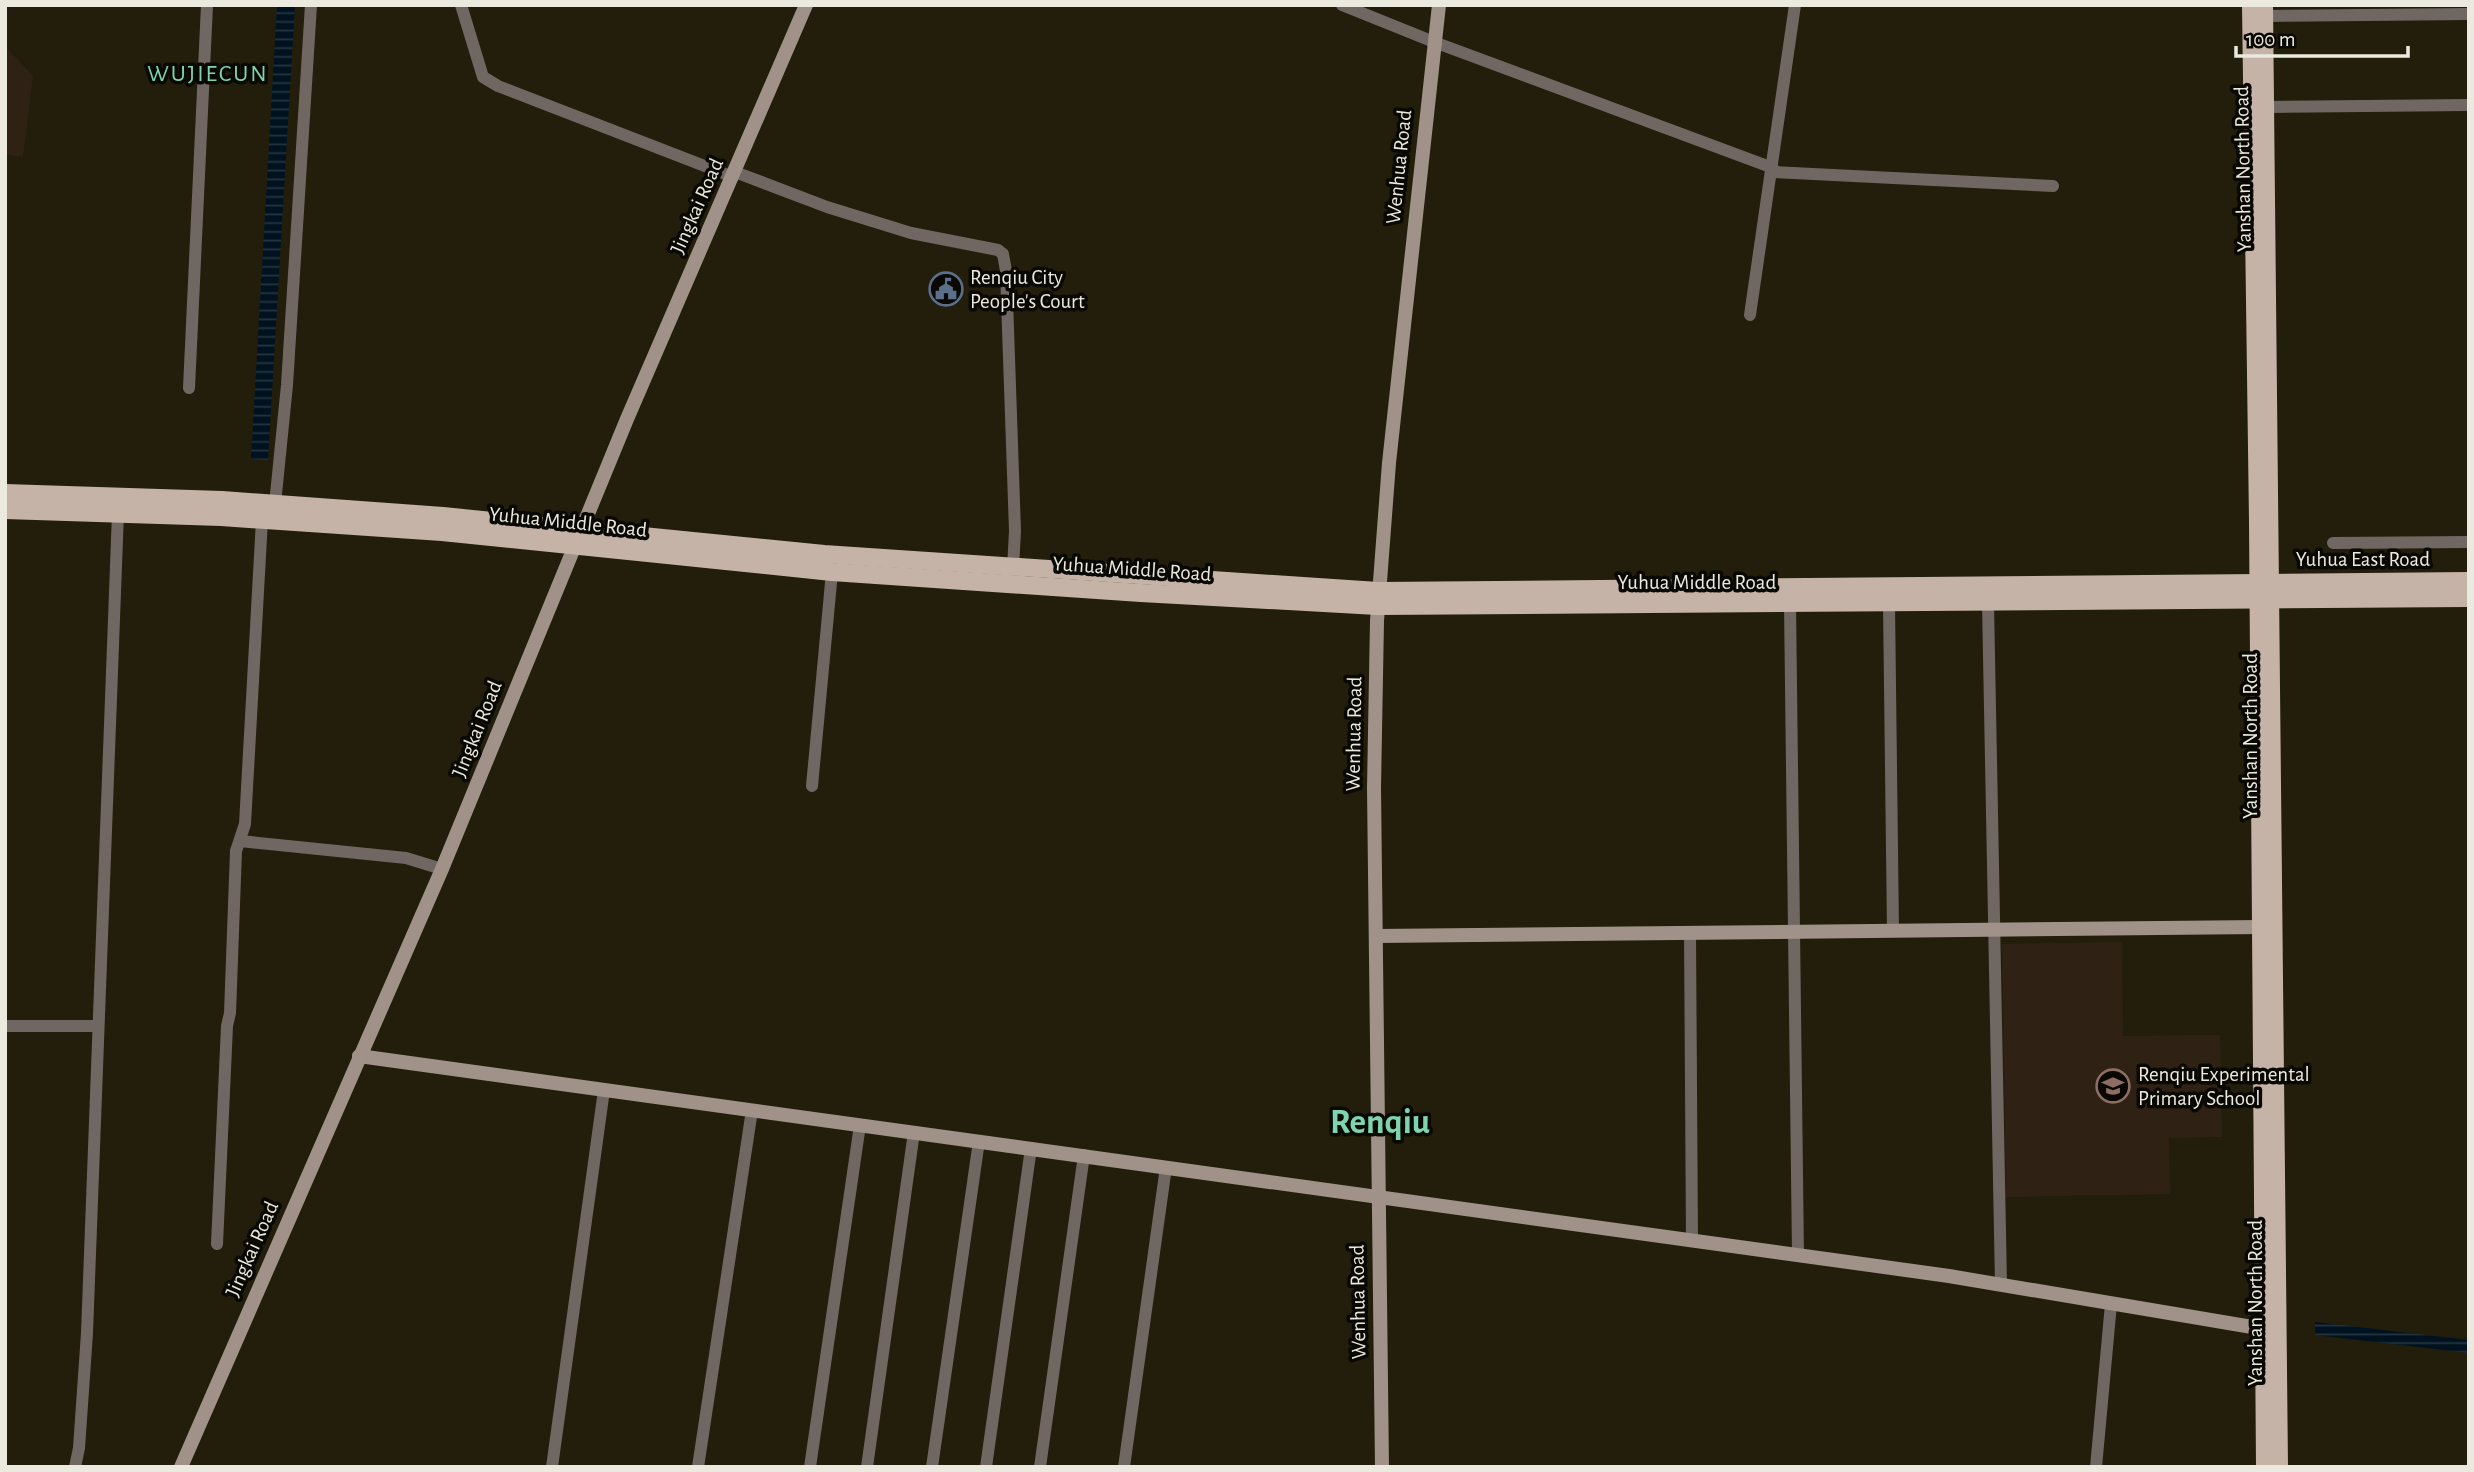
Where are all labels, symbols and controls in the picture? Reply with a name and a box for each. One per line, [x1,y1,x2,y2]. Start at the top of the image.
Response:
scale bar [2236,14,2408,58]
text: 100 m [2246,29,2296,50]
district label: WUJIECUN [147,62,269,86]
street label: Yanshan North Road [2231,86,2255,252]
street label: Wenhua Road [1383,109,1415,225]
street label: Jingkai Road [667,155,727,257]
place label: Renqiu City People's Court [970,267,1085,312]
public building icon: Renqiu City People's Court [927,270,965,308]
street label: Yuhua Middle Road [488,503,648,541]
street label: Yuhua East Road [2296,549,2430,570]
street label: Yuhua Middle Road [1052,553,1212,585]
street label: Yuhua Middle Road [1618,572,1776,593]
street label: Yanshan North Road [2240,653,2261,819]
street label: Wenhua Road [1342,676,1366,792]
street label: Jingkai Road [448,678,506,780]
place label: Renqiu Experimental Primary School [2138,1064,2310,1109]
school or university icon: Renqiu Experimental Primary School [2094,1067,2132,1105]
district label: Renqiu [1330,1105,1430,1140]
street label: Jingkai Road [222,1198,282,1300]
street label: Yanshan North Road [2245,1220,2266,1386]
street label: Wenhua Road [1346,1244,1370,1360]

